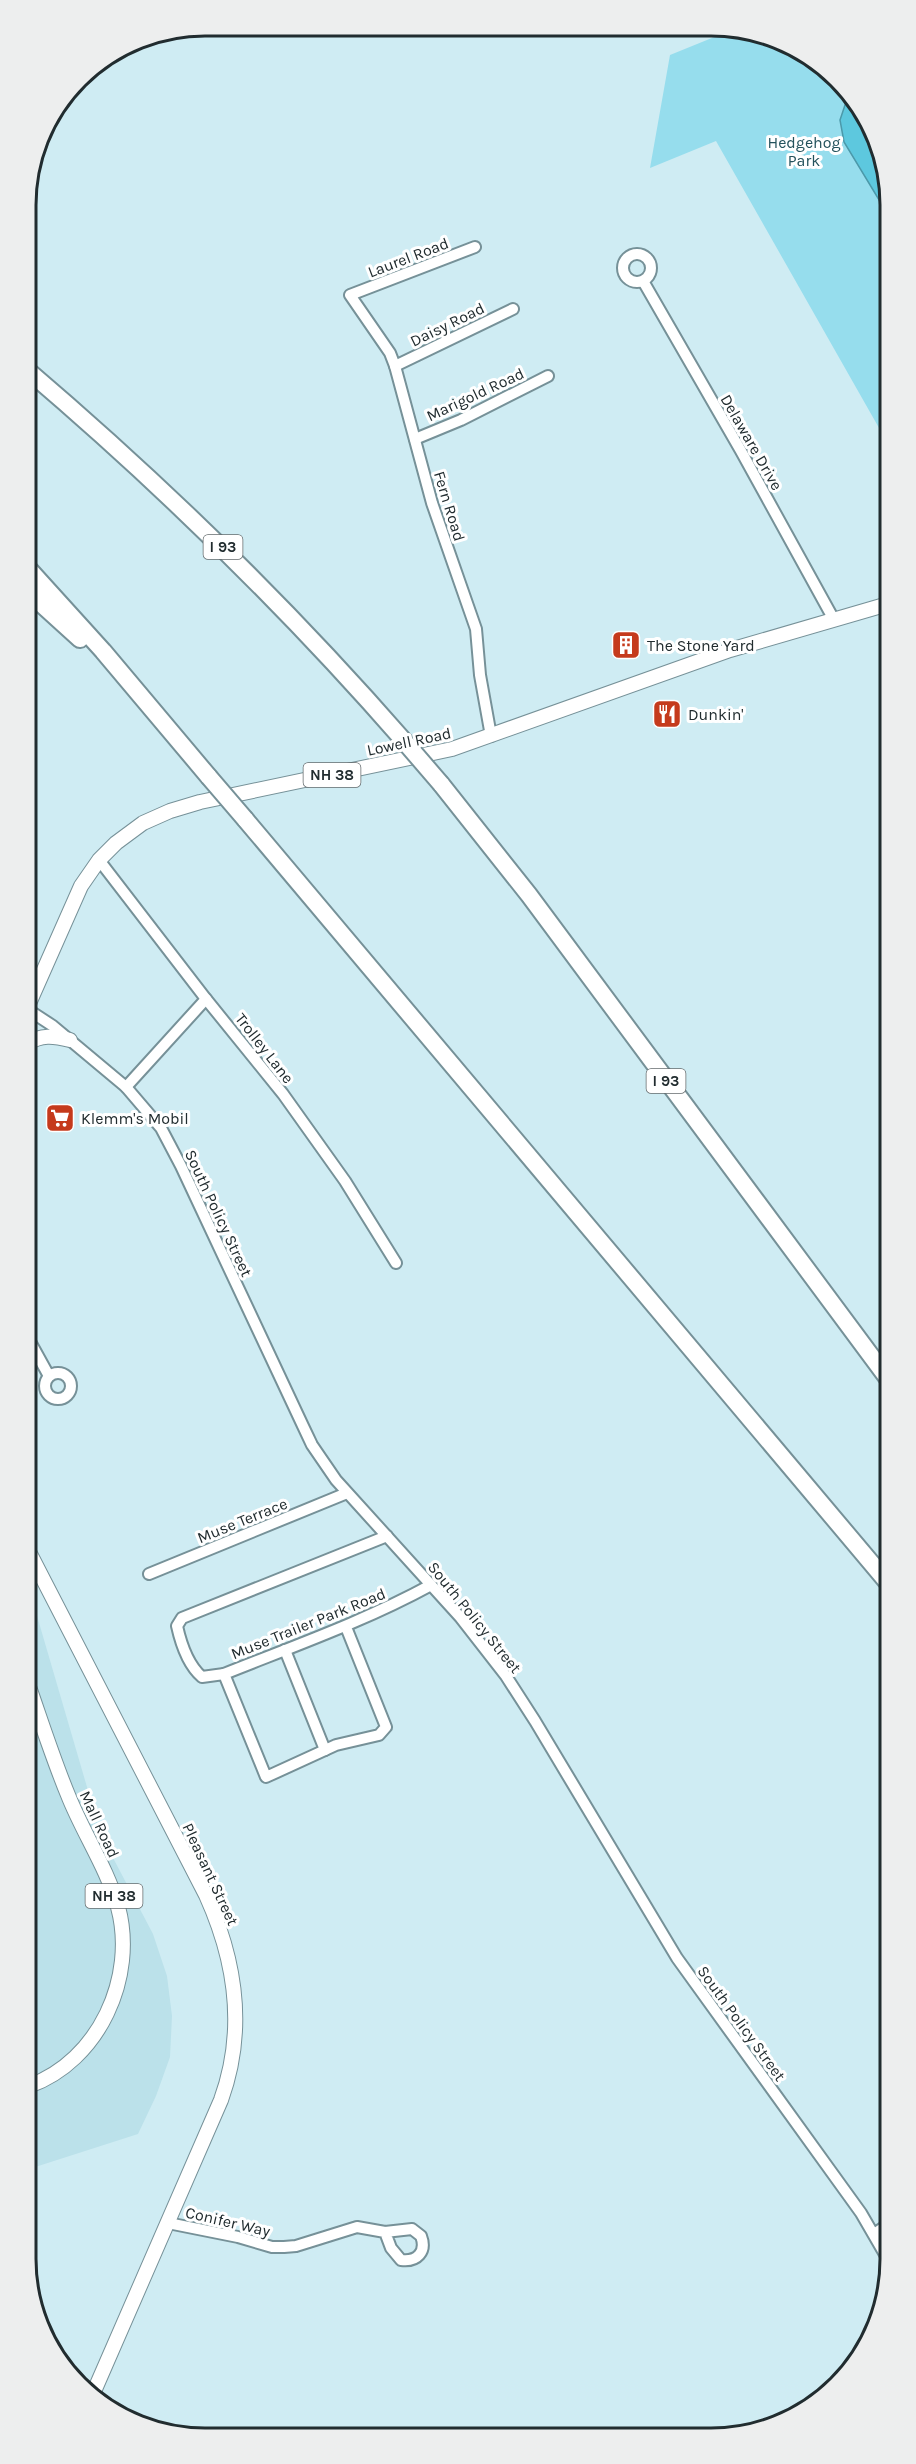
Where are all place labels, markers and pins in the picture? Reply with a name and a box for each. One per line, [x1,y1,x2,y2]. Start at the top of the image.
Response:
building icon: The Stone Yard [610,629,642,661]
place label: The Stone Yard [647,636,755,655]
restaurant icon: Dunkin' [651,698,683,730]
place label: Dunkin' [688,705,744,724]
supermarket icon: Klemm's Mobil [44,1102,76,1134]
place label: Klemm's Mobil [81,1109,189,1128]

